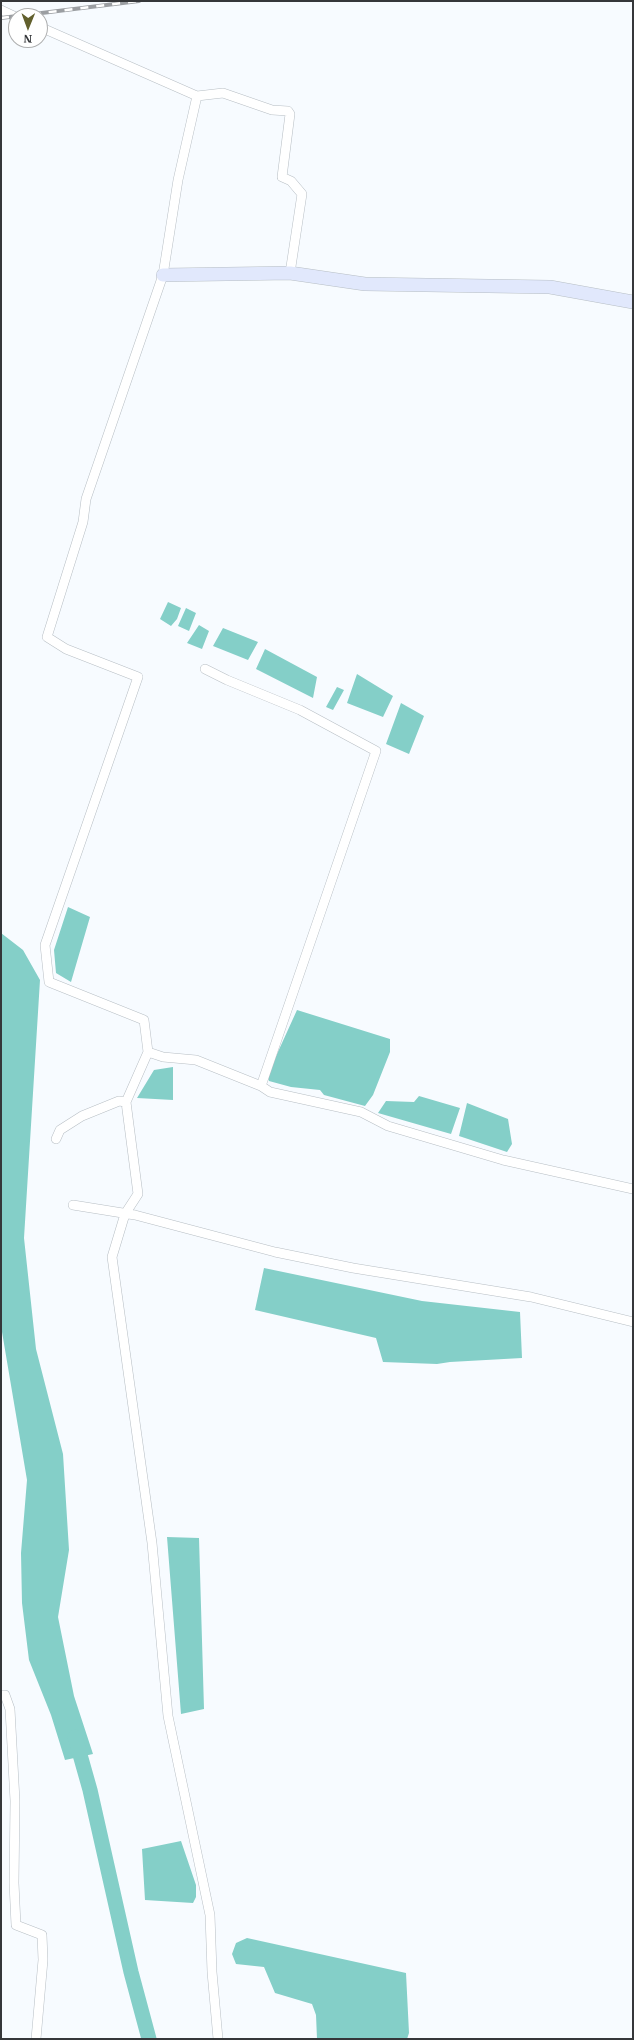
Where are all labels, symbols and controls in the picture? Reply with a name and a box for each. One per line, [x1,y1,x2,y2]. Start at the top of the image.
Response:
north arrow [8,8,48,48]
text: N [23,32,32,46]

